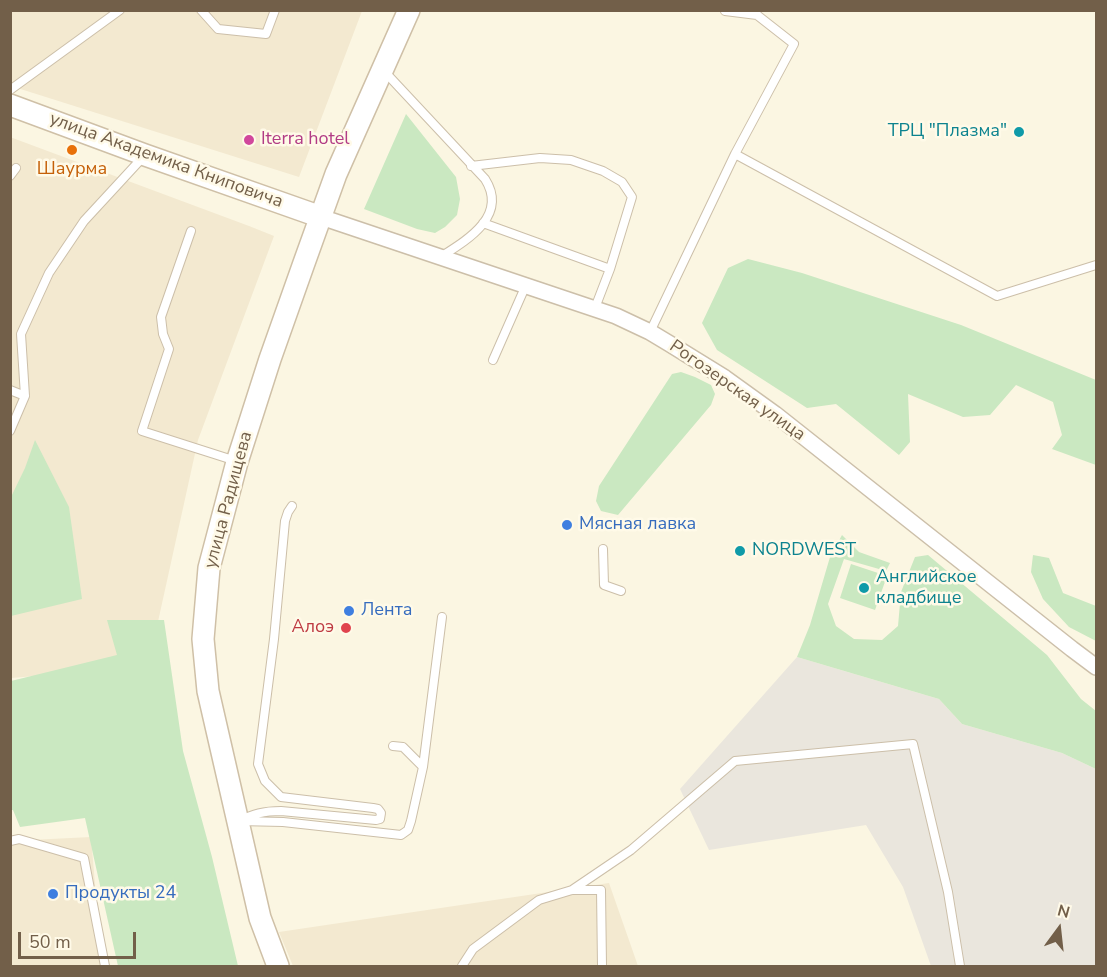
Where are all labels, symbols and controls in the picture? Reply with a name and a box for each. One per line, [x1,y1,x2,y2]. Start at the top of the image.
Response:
street label: улица Академика Книповича [46,109,286,213]
place label: ТРЦ "Плазма" [888,121,1007,143]
marker: ТРЦ "Плазма" [1012,125,1026,139]
place label: Iterra hotel [261,129,350,151]
marker: Iterra hotel [242,133,256,147]
marker: Шаурма [65,143,79,157]
place label: Шаурма [37,159,107,181]
street label: Рогозерская улица [665,336,809,446]
street label: улица Радищева [200,429,258,571]
place label: Мясная лавка [579,514,696,536]
marker: Мясная лавка [560,518,574,532]
place label: NORDWEST [752,540,856,562]
marker: NORDWEST [733,544,747,558]
place label: Английское кладбище [876,567,976,610]
marker: Английское кладбище [857,581,871,595]
place label: Лента [361,600,412,622]
marker: Лента [342,604,356,618]
place label: Алоэ [292,617,334,639]
marker: Алоэ [339,621,353,635]
place label: Продукты 24 [65,883,176,905]
marker: Продукты 24 [46,887,60,901]
north arrow [1029,899,1089,959]
text: N [1055,899,1072,924]
scale bar [21,920,140,958]
text: 50 m [29,930,71,954]

